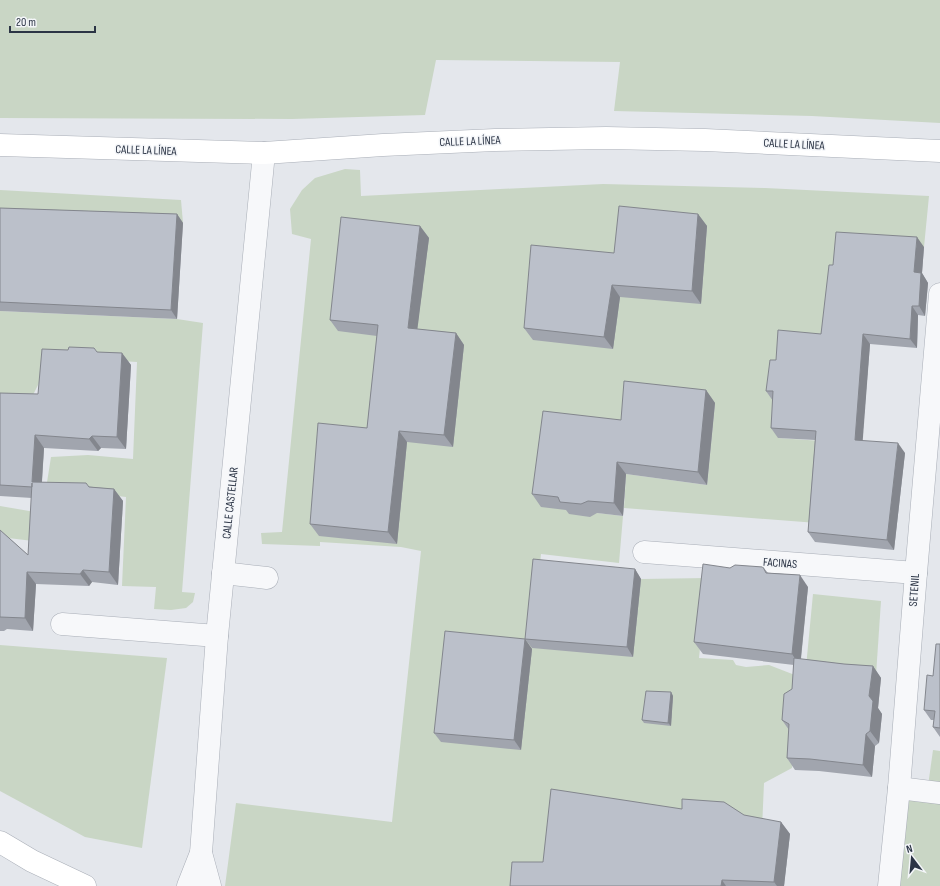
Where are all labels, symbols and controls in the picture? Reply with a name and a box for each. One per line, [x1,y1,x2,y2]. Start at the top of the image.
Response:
scale bar [10,8,95,34]
text: 20 m [16,15,36,30]
street label: CALLE LA LÍNEA [439,133,502,150]
street label: CALLE LA LÍNEA [763,135,826,154]
street label: CALLE LA LÍNEA [115,142,178,159]
street label: CALLE CASTELLAR [219,466,242,540]
street label: FACINAS [762,555,798,572]
street label: SETENIL [906,573,923,607]
north arrow [892,838,932,878]
text: N [905,842,914,856]

